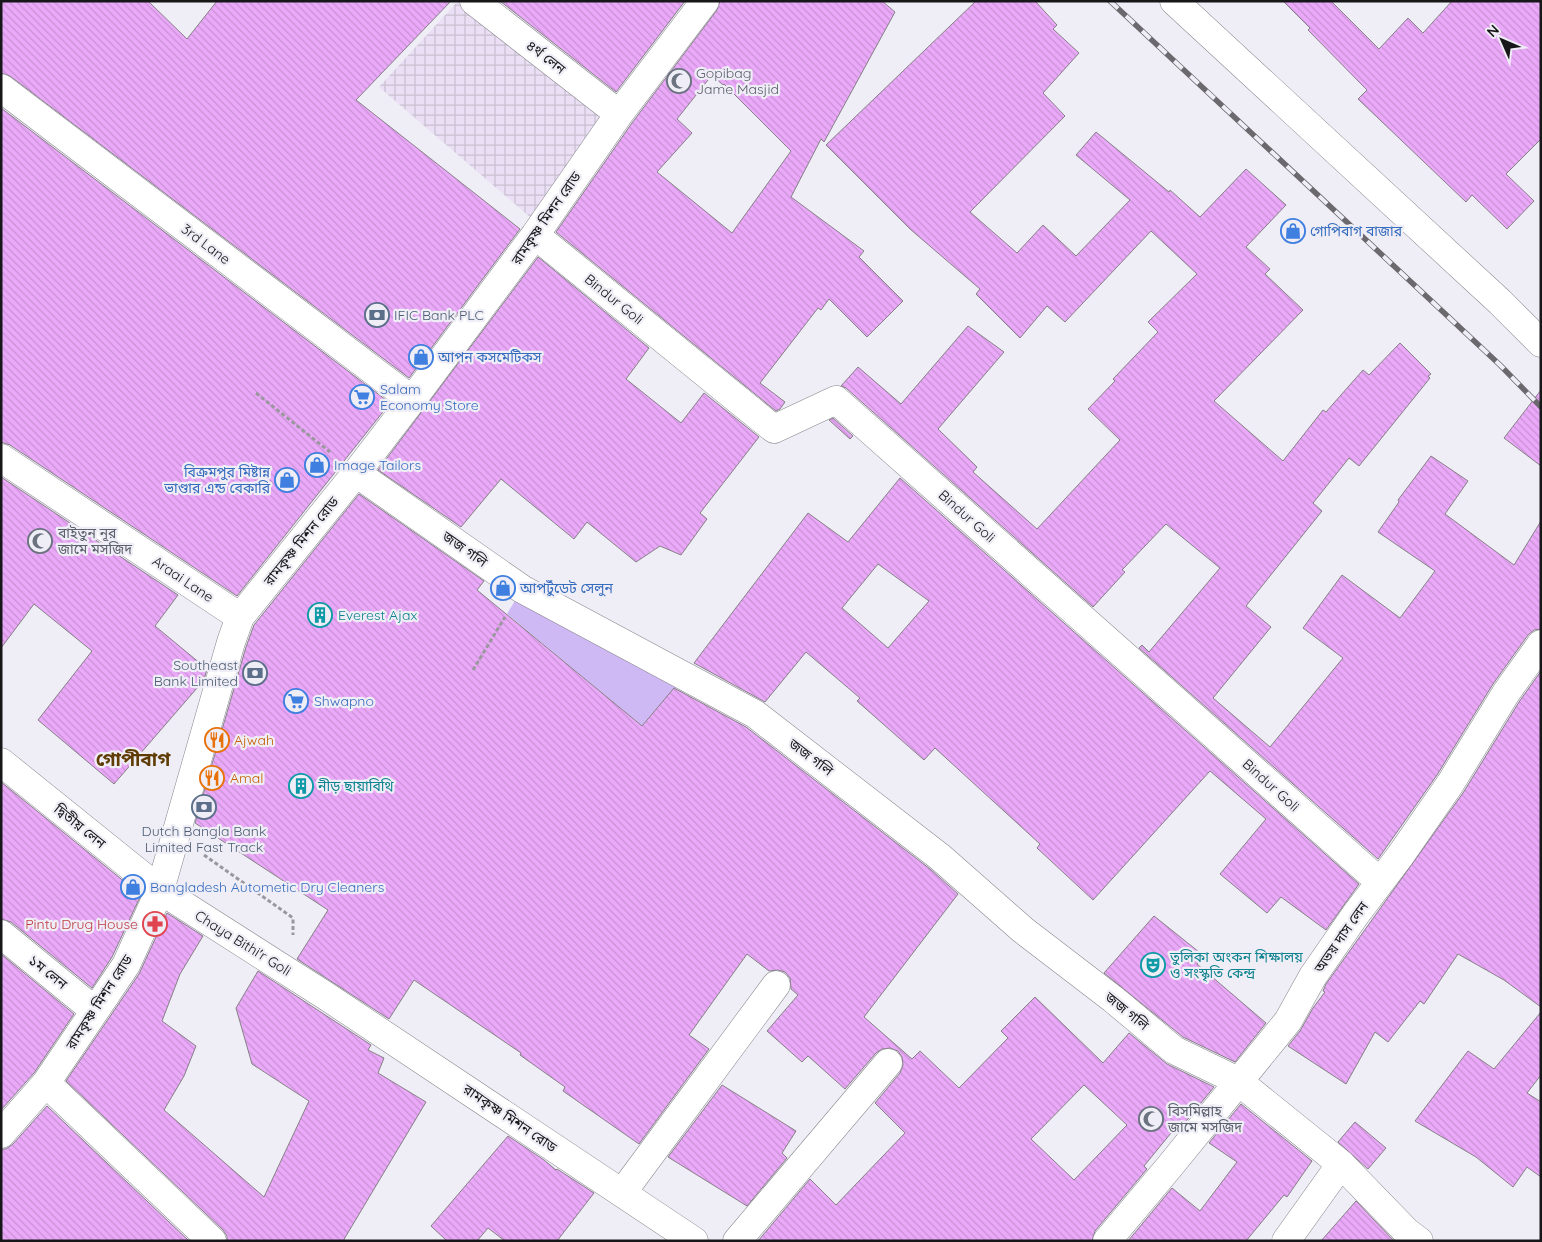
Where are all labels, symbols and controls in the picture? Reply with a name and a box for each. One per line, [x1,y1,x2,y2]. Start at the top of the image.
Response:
north arrow [1477,15,1527,65]
text: N [1483,21,1503,41]
street label: ৪র্থ লেন [523,36,570,78]
place label: Gopibag Jame Masjid [696,64,779,98]
mosque icon: Gopibag Jame Masjid [666,68,692,94]
street label: রামকৃষ্ণ মিশন রোড [507,167,585,269]
shop icon: গোপিবাগ বাজার [1280,218,1306,244]
street label: 3rd Lane [178,220,234,268]
place label: গোপিবাগ বাজার [1310,222,1403,240]
street label: Bindur Goli [581,270,647,328]
bank icon: IFIC Bank PLC [364,302,390,328]
place label: IFIC Bank PLC [394,306,484,324]
shop icon: আপন কসমেটিকস [408,344,434,370]
place label: আপন কসমেটিকস [437,348,542,366]
place label: Salam Economy Store [380,380,479,414]
supermarket icon: Salam Economy Store [349,384,375,410]
shop icon: Image Tailors [304,452,330,478]
place label: Image Tailors [334,456,421,474]
place label: বিক্রমপুর মিষ্টান্ন ভাণ্ডার এন্ড বেকারি [163,463,271,497]
shop icon: বিক্রমপুর মিষ্টান্ন ভাণ্ডার এন্ড বেকারি [274,467,300,493]
street label: Bindur Goli [935,486,999,546]
street label: রামকৃষ্ণ মিশন রোড [259,492,343,590]
place label: বাইতুন নূর জামে মসজিদ [57,524,132,558]
street label: জজ গলি [438,526,492,571]
mosque icon: বাইতুন নূর জামে মসজিদ [27,528,53,554]
street label: Araai Lane [149,552,217,606]
shop icon: আপটুঁডেট সেলুন [490,575,516,601]
place label: আপটুঁডেট সেলুন [519,579,613,597]
building icon: Everest Ajax [307,602,333,628]
place label: Everest Ajax [338,606,417,624]
place label: Southeast Bank Limited [154,656,238,690]
bank icon: Southeast Bank Limited [242,660,268,686]
supermarket icon: Shwapno [283,688,309,714]
place label: Shwapno [314,692,374,710]
restaurant icon: Ajwah [204,727,230,753]
place label: Ajwah [234,731,274,749]
street label: জজ গলি [784,734,837,780]
district label: গোপীবাগ [96,747,171,771]
street label: Bindur Goli [1239,755,1303,815]
restaurant icon: Amal [199,765,225,791]
place label: Amal [230,769,264,787]
building icon: নীড় ছায়াবিথি [288,773,314,799]
place label: নীড় ছায়াবিথি [317,777,394,795]
bank icon: Dutch Bangla Bank Limited Fast Track [191,794,217,820]
street label: দ্বিতীয় লেন [50,799,110,853]
place label: Dutch Bangla Bank Limited Fast Track [142,822,266,856]
shop icon: Bangladesh Autometic Dry Cleaners [120,874,146,900]
place label: Bangladesh Autometic Dry Cleaners [150,878,384,896]
street label: অভয় দাস লেন [1309,898,1372,977]
street label: Chaya Bithi'r Goli [192,906,294,980]
pharmacy icon: Pintu Drug House [142,911,168,937]
place label: Pintu Drug House [25,915,138,933]
place label: তুলিকা অংকন শিক্ষালয় ও সংস্কৃতি কেন্দ্র [1169,948,1303,982]
street label: রামকৃষ্ণ মিশন রোড [61,950,137,1054]
street label: ১ম লেন [25,951,71,993]
theatre icon: তুলিকা অংকন শিক্ষালয় ও সংস্কৃতি কেন্দ্র [1140,952,1166,978]
street label: জজ গলি [1101,987,1153,1035]
street label: রামকৃষ্ণ মিশন রোড [459,1079,561,1157]
place label: বিসমিল্লাহ জামে মসজিদ [1167,1102,1242,1136]
mosque icon: বিসমিল্লাহ জামে মসজিদ [1138,1106,1164,1132]

